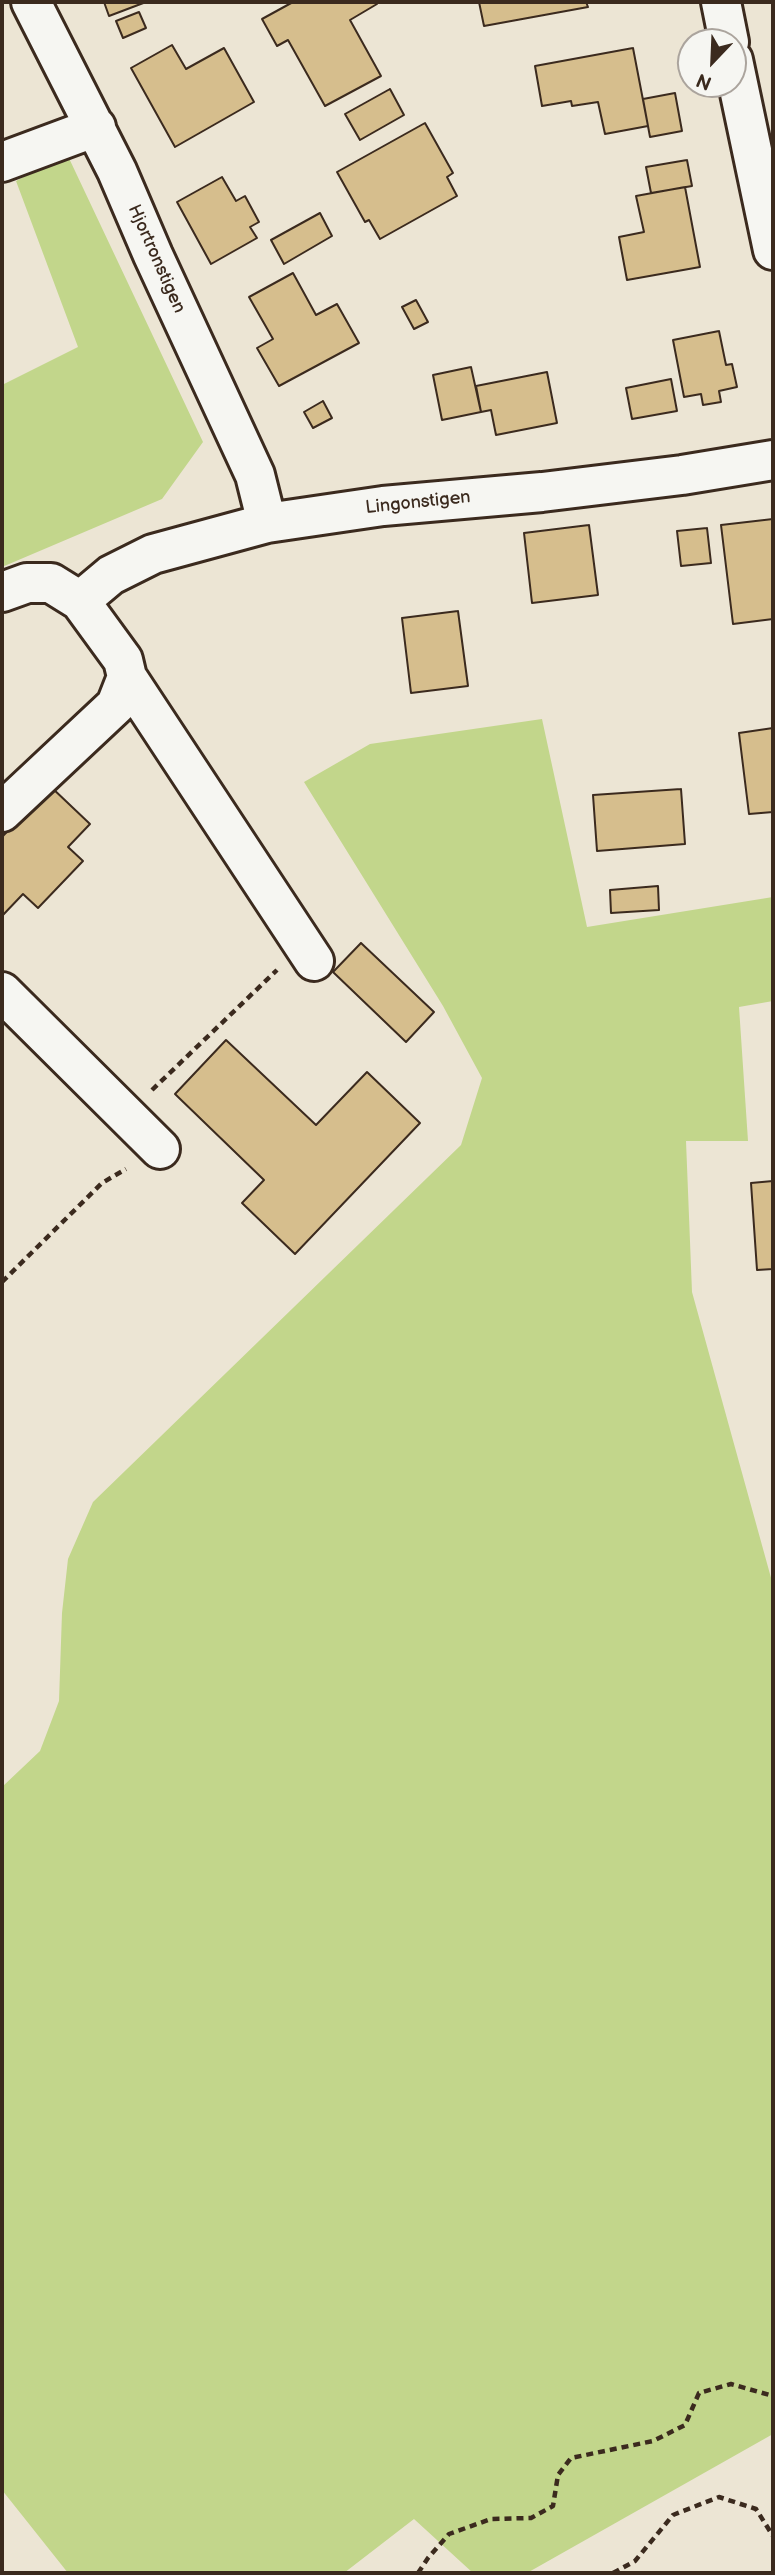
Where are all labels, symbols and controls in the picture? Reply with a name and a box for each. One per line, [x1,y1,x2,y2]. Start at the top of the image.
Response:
north arrow [677,28,747,98]
text: N [693,68,715,94]
street label: Hjortronstigen [122,201,190,317]
street label: Lingonstigen [364,487,472,519]

